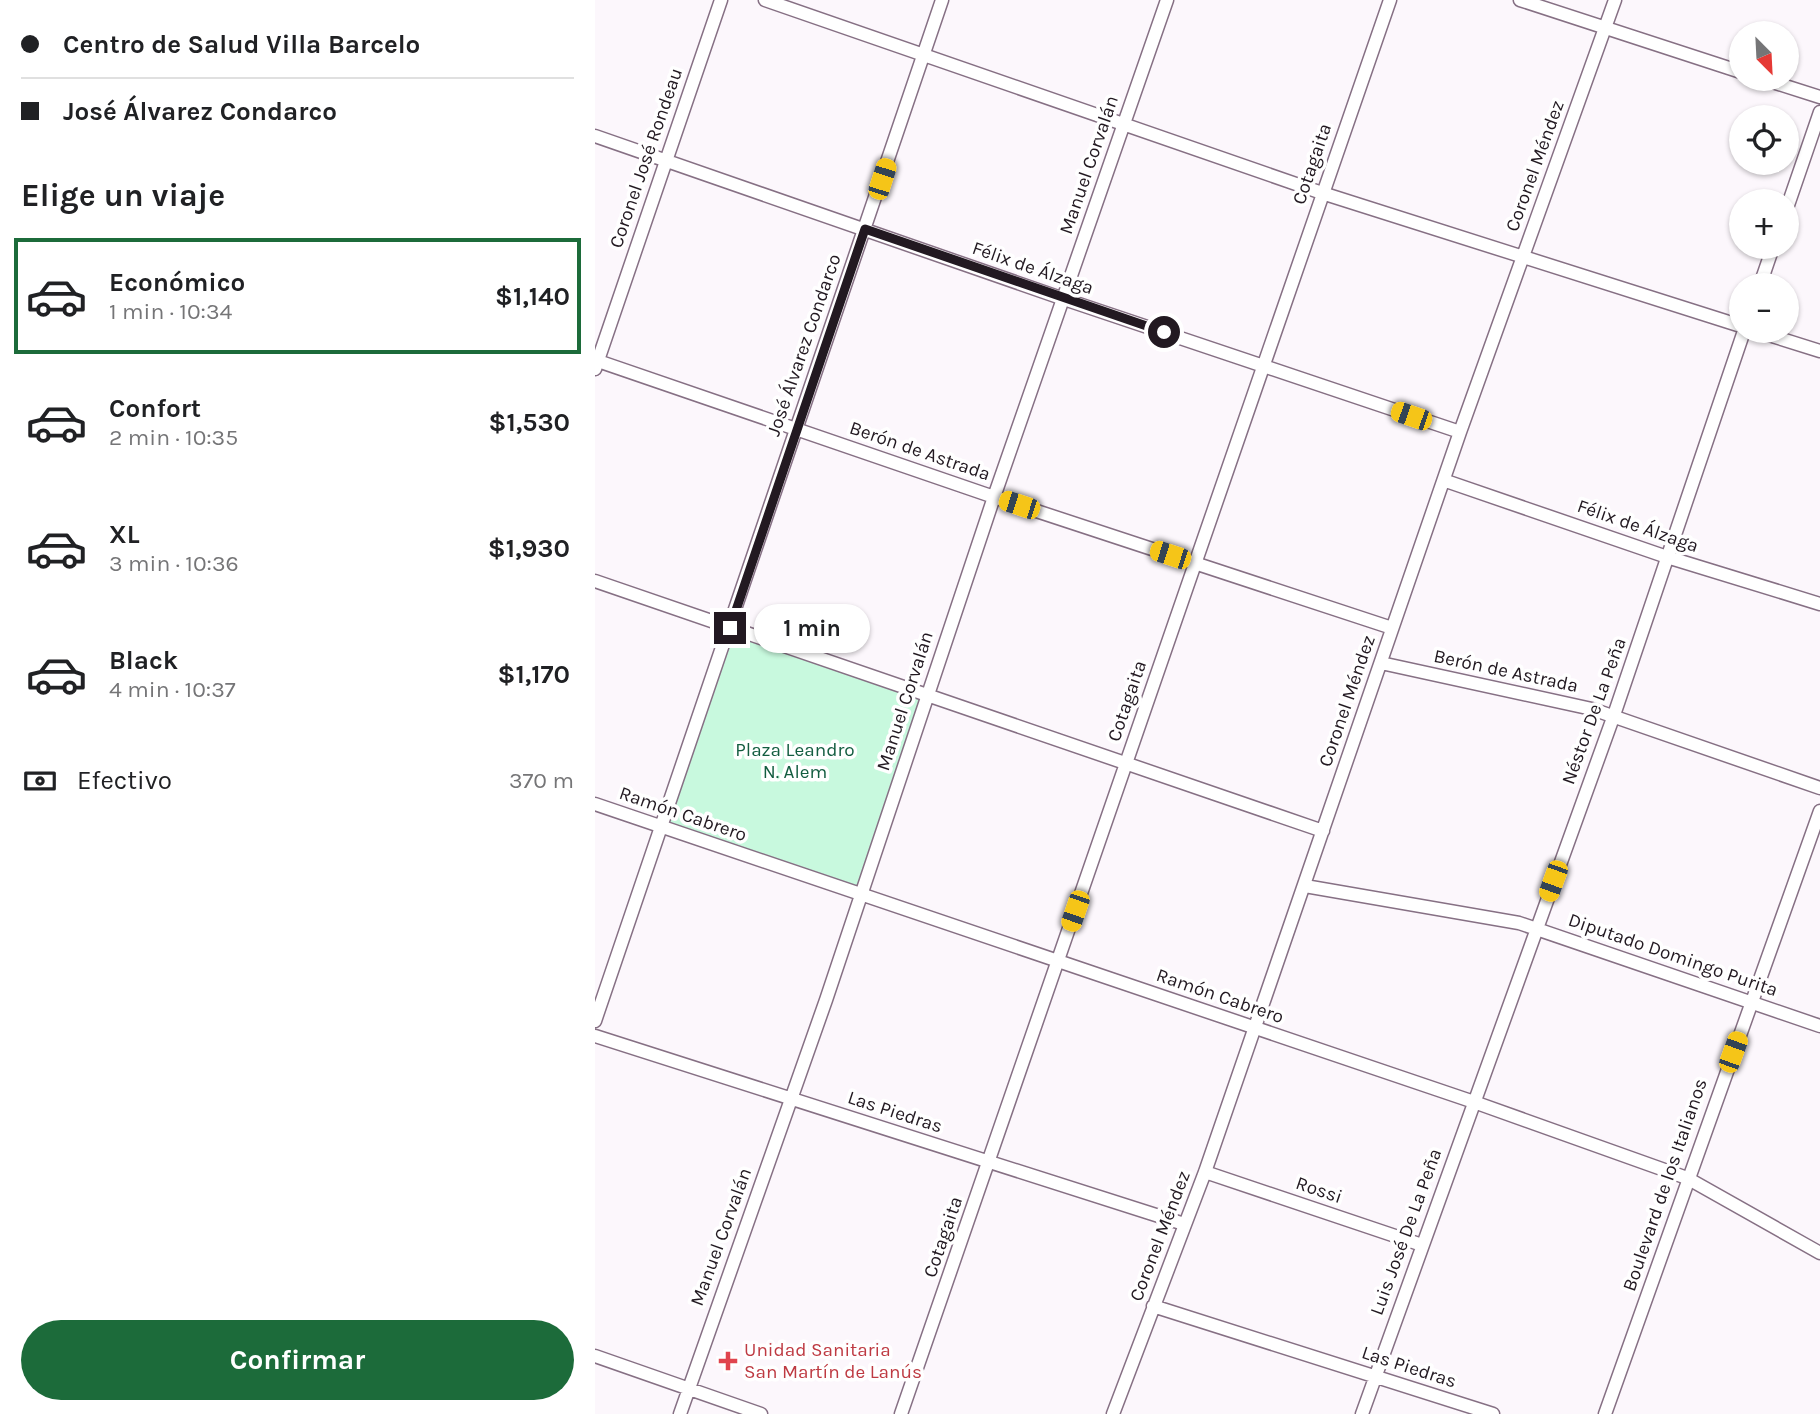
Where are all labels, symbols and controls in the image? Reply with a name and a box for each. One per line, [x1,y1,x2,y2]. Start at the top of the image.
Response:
north arrow [1729,21,1799,91]
map controls [1729,21,1799,343]
text: Centro de Salud Villa Barcelo [63,29,420,60]
street label: Coronel José Rondeau [605,65,687,251]
street label: Manuel Corvalán [1055,93,1123,237]
text: José Álvarez Condarco [63,96,337,127]
street label: Coronel Méndez [1501,98,1569,234]
button: locate [1729,105,1799,175]
street label: Cotagaita [1288,121,1336,207]
car [866,156,899,202]
text: Elige un viaje [21,177,225,214]
button: + [1729,189,1799,259]
street label: Félix de Álzaga [969,236,1097,299]
street label: José Álvarez Condarco [762,251,845,439]
icon: car [25,265,88,328]
text: Económico [109,267,245,298]
button: − [1729,273,1799,343]
text: $1,140 [495,281,570,312]
text: 1 min · 10:34 [109,298,232,325]
route start [1148,316,1180,348]
icon: car [25,391,88,454]
text: Confort [109,393,201,424]
car [1388,399,1435,433]
text: $1,530 [488,407,570,438]
street label: Berón de Astrada [847,417,993,485]
text: 2 min · 10:35 [109,424,238,451]
car [996,489,1043,521]
street label: Félix de Álzaga [1574,494,1702,557]
icon: car [25,517,88,580]
text: XL [109,519,140,550]
text: $1,930 [488,533,570,564]
car [1147,539,1194,571]
text: 3 min · 10:36 [109,550,239,577]
callout: 1 min [755,604,870,652]
route end [714,612,746,644]
text: 1 min [783,615,841,642]
street label: Manuel Corvalán [872,629,938,773]
street label: Coronel Méndez [1314,632,1380,770]
street label: Néstor De La Peña [1557,635,1631,787]
icon: car [25,643,88,706]
text: Black [109,645,178,676]
street label: Berón de Astrada [1432,645,1580,697]
street label: Cotagaita [1103,658,1151,744]
text: $1,170 [498,659,570,690]
text: 4 min · 10:37 [109,676,236,703]
park label: Plaza Leandro N. Alem [735,739,855,783]
icon: cash [21,762,59,800]
text: Efectivo [77,765,172,796]
text: 370 m [509,767,574,794]
street label: Ramón Cabrero [616,782,750,846]
car [1536,858,1571,904]
car [1059,888,1092,934]
street label: Diputado Domingo Purita [1565,909,1781,1001]
street label: Ramón Cabrero [1153,964,1287,1028]
car [1716,1029,1751,1075]
street label: Boulevard de los Italianos [1618,1076,1712,1294]
street label: Las Piedras [845,1086,945,1138]
street label: Luis José De La Peña [1366,1146,1446,1318]
street label: Manuel Corvalán [686,1165,756,1309]
street label: Coronel Méndez [1125,1168,1195,1304]
street label: Rossi [1293,1172,1345,1208]
street label: Cotagaita [919,1194,967,1280]
button: Confirmar [21,1320,574,1400]
place label: Unidad Sanitaria San Martín de Lanús [744,1339,922,1383]
street label: Las Piedras [1359,1341,1459,1393]
marker: Unidad Sanitaria San Martín de Lanús [718,1351,738,1371]

